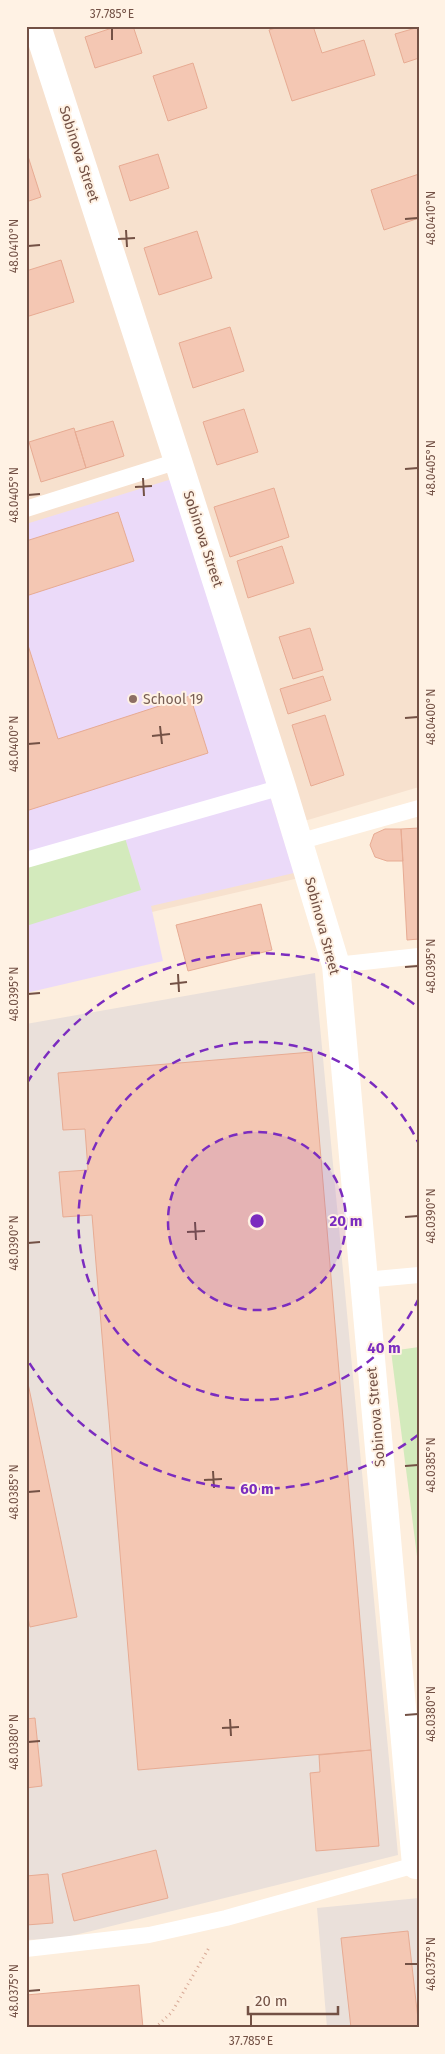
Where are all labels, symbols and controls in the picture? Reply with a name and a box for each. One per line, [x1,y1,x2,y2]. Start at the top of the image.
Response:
text: 37.785°E [90,7,134,21]
street label: Sobinova Street [55,104,103,205]
text: 48.0410°N [424,191,438,245]
text: 48.0410°N [7,219,21,273]
text: 48.0405°N [424,440,438,496]
text: 48.0405°N [7,467,21,523]
street label: Sobinova Street [179,489,227,590]
text: 48.0400°N [424,689,438,745]
place label: School 19 [143,691,203,708]
marker: School 19 [127,693,139,705]
text: 48.0400°N [7,716,21,772]
street label: Sobinova Street [301,875,343,978]
text: 48.0395°N [424,939,438,993]
text: 48.0395°N [7,967,21,1021]
text: 48.0390°N [424,1188,438,1244]
centre of rings [248,1212,266,1230]
text: 20 m [330,1212,362,1230]
text: 48.0390°N [7,1215,21,1271]
text: 40 m [367,1339,401,1357]
street label: Sobinova Street [363,1365,389,1468]
text: 48.0385°N [424,1437,438,1493]
text: 48.0385°N [7,1464,21,1520]
text: 60 m [240,1480,274,1498]
text: 48.0380°N [424,1686,438,1742]
text: 48.0380°N [7,1714,21,1770]
text: 48.0375°N [424,1937,438,1991]
text: 48.0375°N [7,1964,21,2018]
scale bar [248,1984,338,2016]
text: 20 m [255,1992,288,2010]
text: 37.785°E [229,2034,273,2048]

